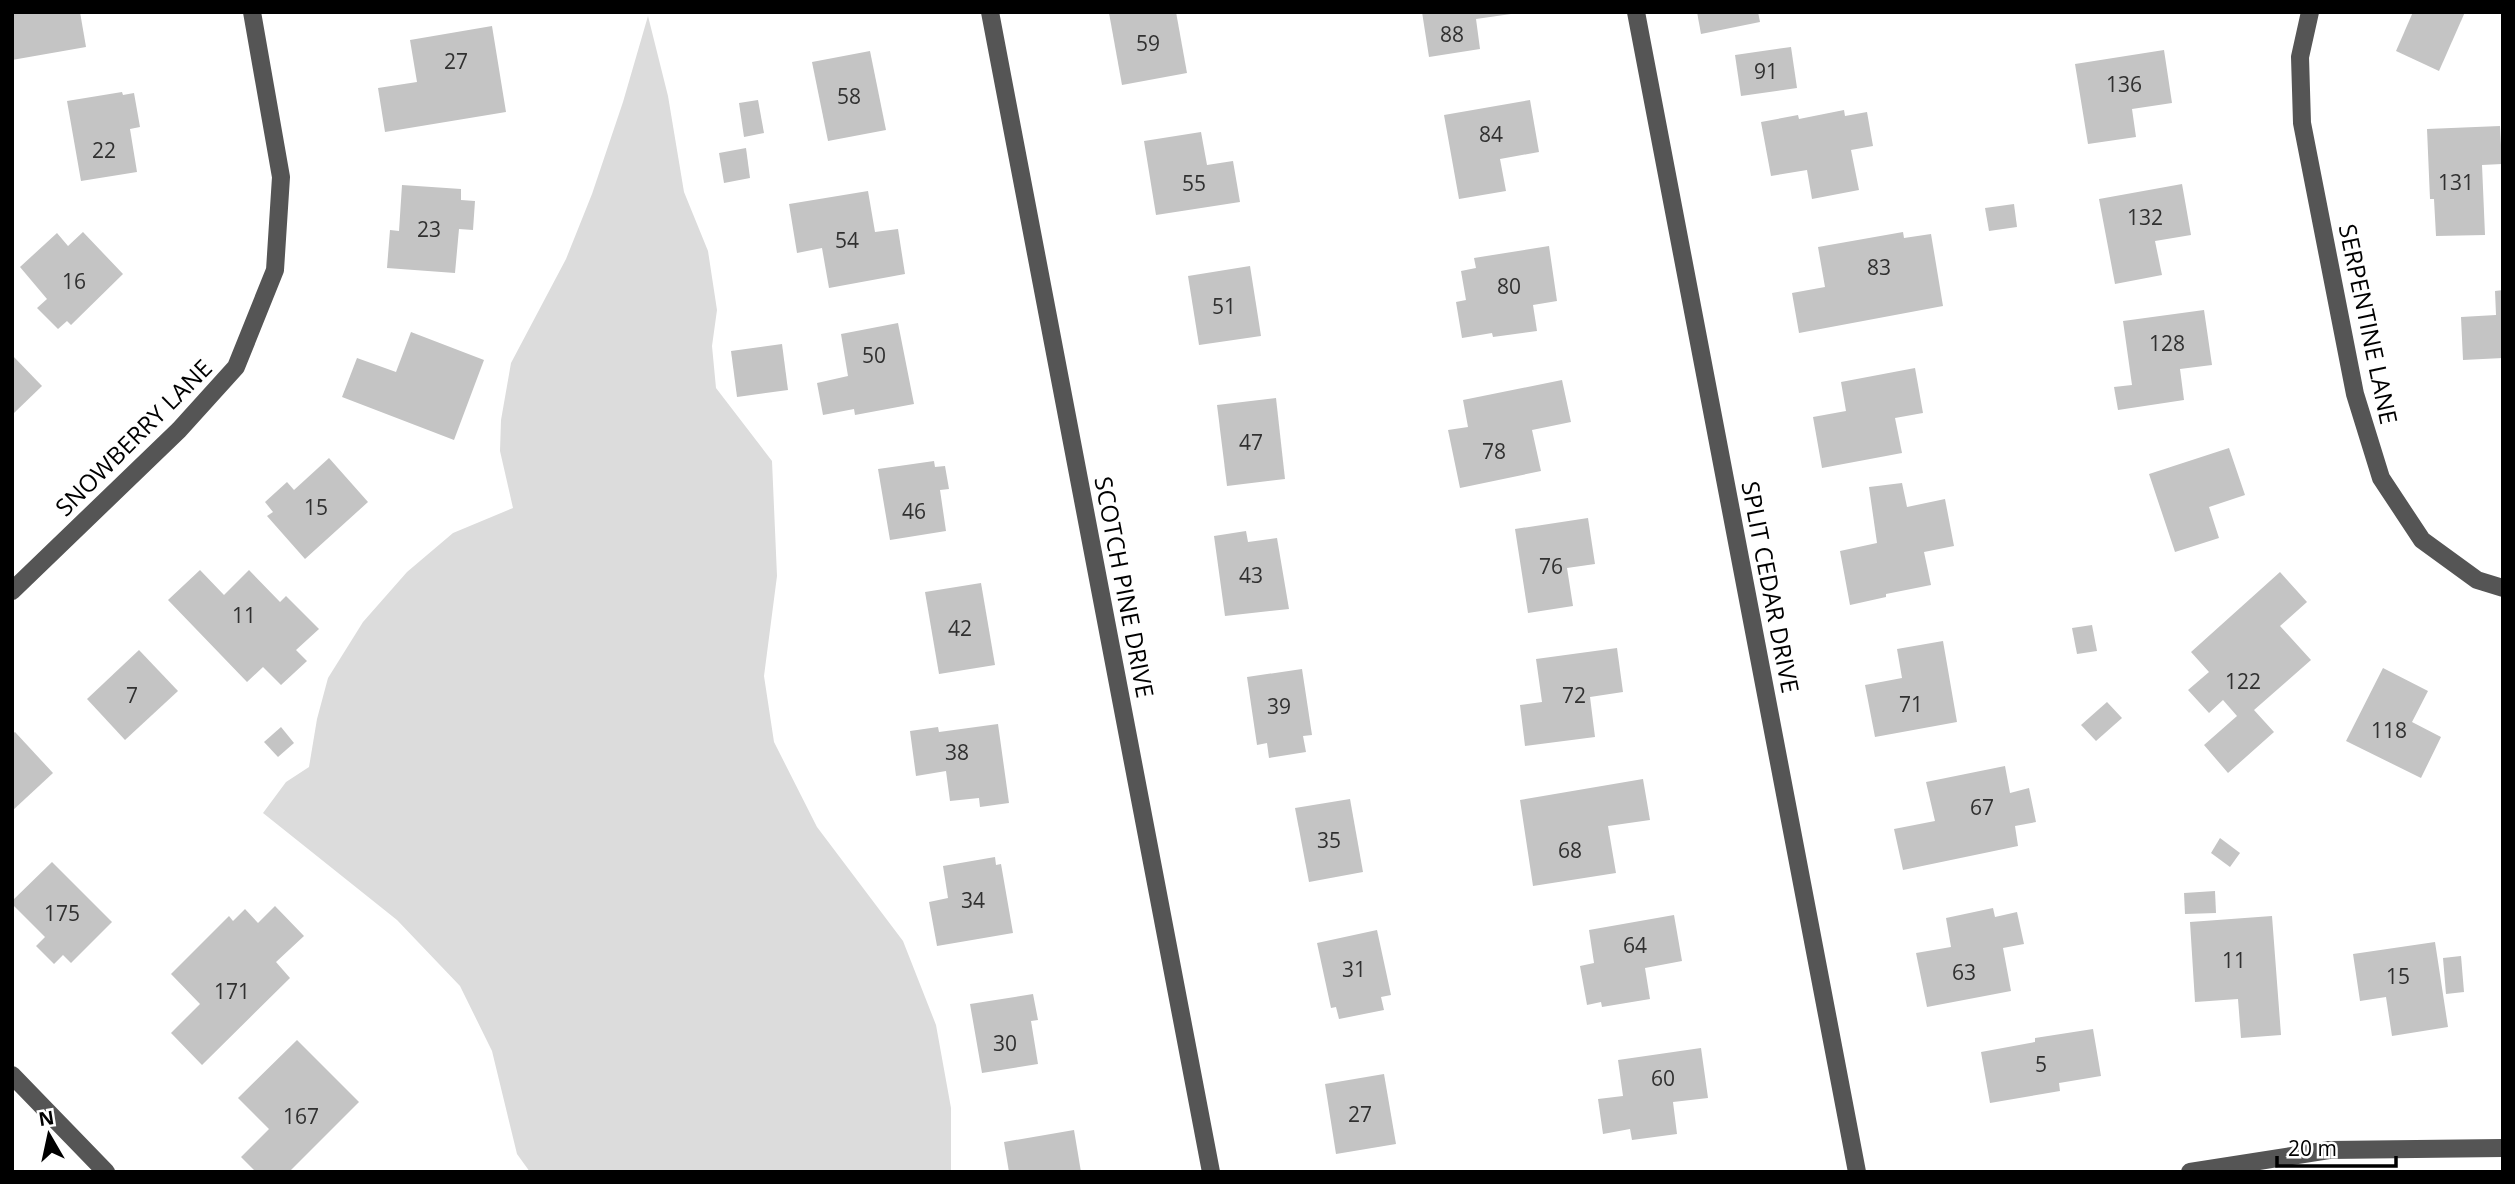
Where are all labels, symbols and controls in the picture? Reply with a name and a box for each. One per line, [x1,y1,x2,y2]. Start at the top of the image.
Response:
house number: 88 [1440,20,1464,48]
house number: 59 [1136,29,1160,57]
house number: 27 [444,47,468,75]
house number: 91 [1754,57,1778,85]
house number: 136 [2106,70,2142,98]
house number: 58 [837,82,861,110]
house number: 84 [1479,120,1503,148]
house number: 22 [92,136,116,164]
house number: 131 [2438,168,2474,196]
house number: 55 [1182,169,1206,197]
house number: 132 [2127,203,2163,231]
house number: 23 [417,215,441,243]
street label: SERPENTINE LANE [2332,221,2406,427]
house number: 54 [835,226,859,254]
house number: 83 [1867,253,1891,281]
house number: 16 [62,267,86,295]
house number: 80 [1497,272,1521,300]
house number: 51 [1212,292,1236,320]
house number: 128 [2149,329,2185,357]
house number: 50 [862,341,886,369]
street label: SNOWBERRY LANE [47,351,219,523]
house number: 47 [1239,428,1263,456]
house number: 78 [1482,437,1506,465]
street label: SCOTCH PINE DRIVE [1087,474,1163,700]
street label: SPLIT CEDAR DRIVE [1734,478,1808,696]
house number: 15 [304,493,328,521]
house number: 46 [902,497,926,525]
house number: 76 [1539,552,1563,580]
house number: 43 [1239,561,1263,589]
house number: 11 [232,601,256,629]
house number: 42 [948,614,972,642]
house number: 122 [2225,667,2261,695]
house number: 7 [126,681,138,709]
house number: 72 [1562,681,1586,709]
house number: 71 [1899,690,1923,718]
house number: 39 [1267,692,1291,720]
house number: 118 [2371,716,2407,744]
house number: 38 [945,738,969,766]
house number: 67 [1970,793,1994,821]
house number: 35 [1317,826,1341,854]
house number: 68 [1558,836,1582,864]
house number: 34 [961,886,985,914]
house number: 175 [44,899,80,927]
house number: 64 [1623,931,1647,959]
house number: 11 [2222,946,2246,974]
house number: 31 [1342,955,1366,983]
house number: 63 [1952,958,1976,986]
house number: 15 [2386,962,2410,990]
house number: 171 [214,977,250,1005]
house number: 30 [993,1029,1017,1057]
house number: 5 [2035,1050,2047,1078]
house number: 60 [1651,1064,1675,1092]
north arrow [14,1100,84,1170]
house number: 27 [1348,1100,1372,1128]
house number: 167 [283,1102,319,1130]
text: N [37,1104,56,1132]
scale bar [2277,1124,2396,1168]
text: 20 m [2288,1134,2337,1162]

